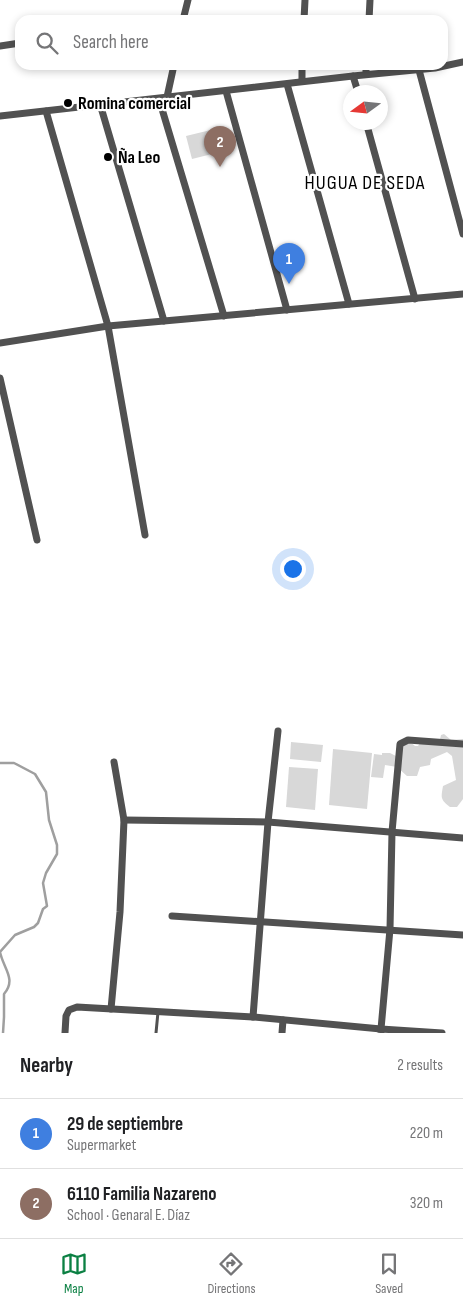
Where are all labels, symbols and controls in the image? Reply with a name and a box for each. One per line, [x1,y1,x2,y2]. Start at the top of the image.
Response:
search box [15,15,448,70]
icon: search [33,29,61,57]
text: Search here [73,31,149,54]
north arrow [343,85,388,130]
place label: Romina comercial [78,93,191,114]
marker: Romina comercial [62,97,74,109]
pin: 2 [204,126,236,167]
place label: Ña Leo [118,147,160,168]
marker: Ña Leo [102,151,114,163]
district label: HUGUA DE SEDA [305,171,425,195]
pin: 1 [273,243,305,284]
your location [280,556,306,582]
text: Nearby [20,1053,73,1078]
text: 2 results [397,1056,443,1075]
text: 29 de septiembre [67,1113,183,1136]
text: 1 [33,1124,39,1143]
text: 220 m [410,1124,443,1143]
text: Supermarket [67,1136,136,1155]
text: 6110 Familia Nazareno [67,1183,217,1206]
text: 2 [32,1194,40,1213]
text: 320 m [410,1194,443,1213]
text: School · Genaral E. Díaz [67,1206,190,1225]
tab: Map [60,1250,88,1297]
tab: Directions [207,1250,256,1297]
tab: Saved [375,1250,403,1297]

